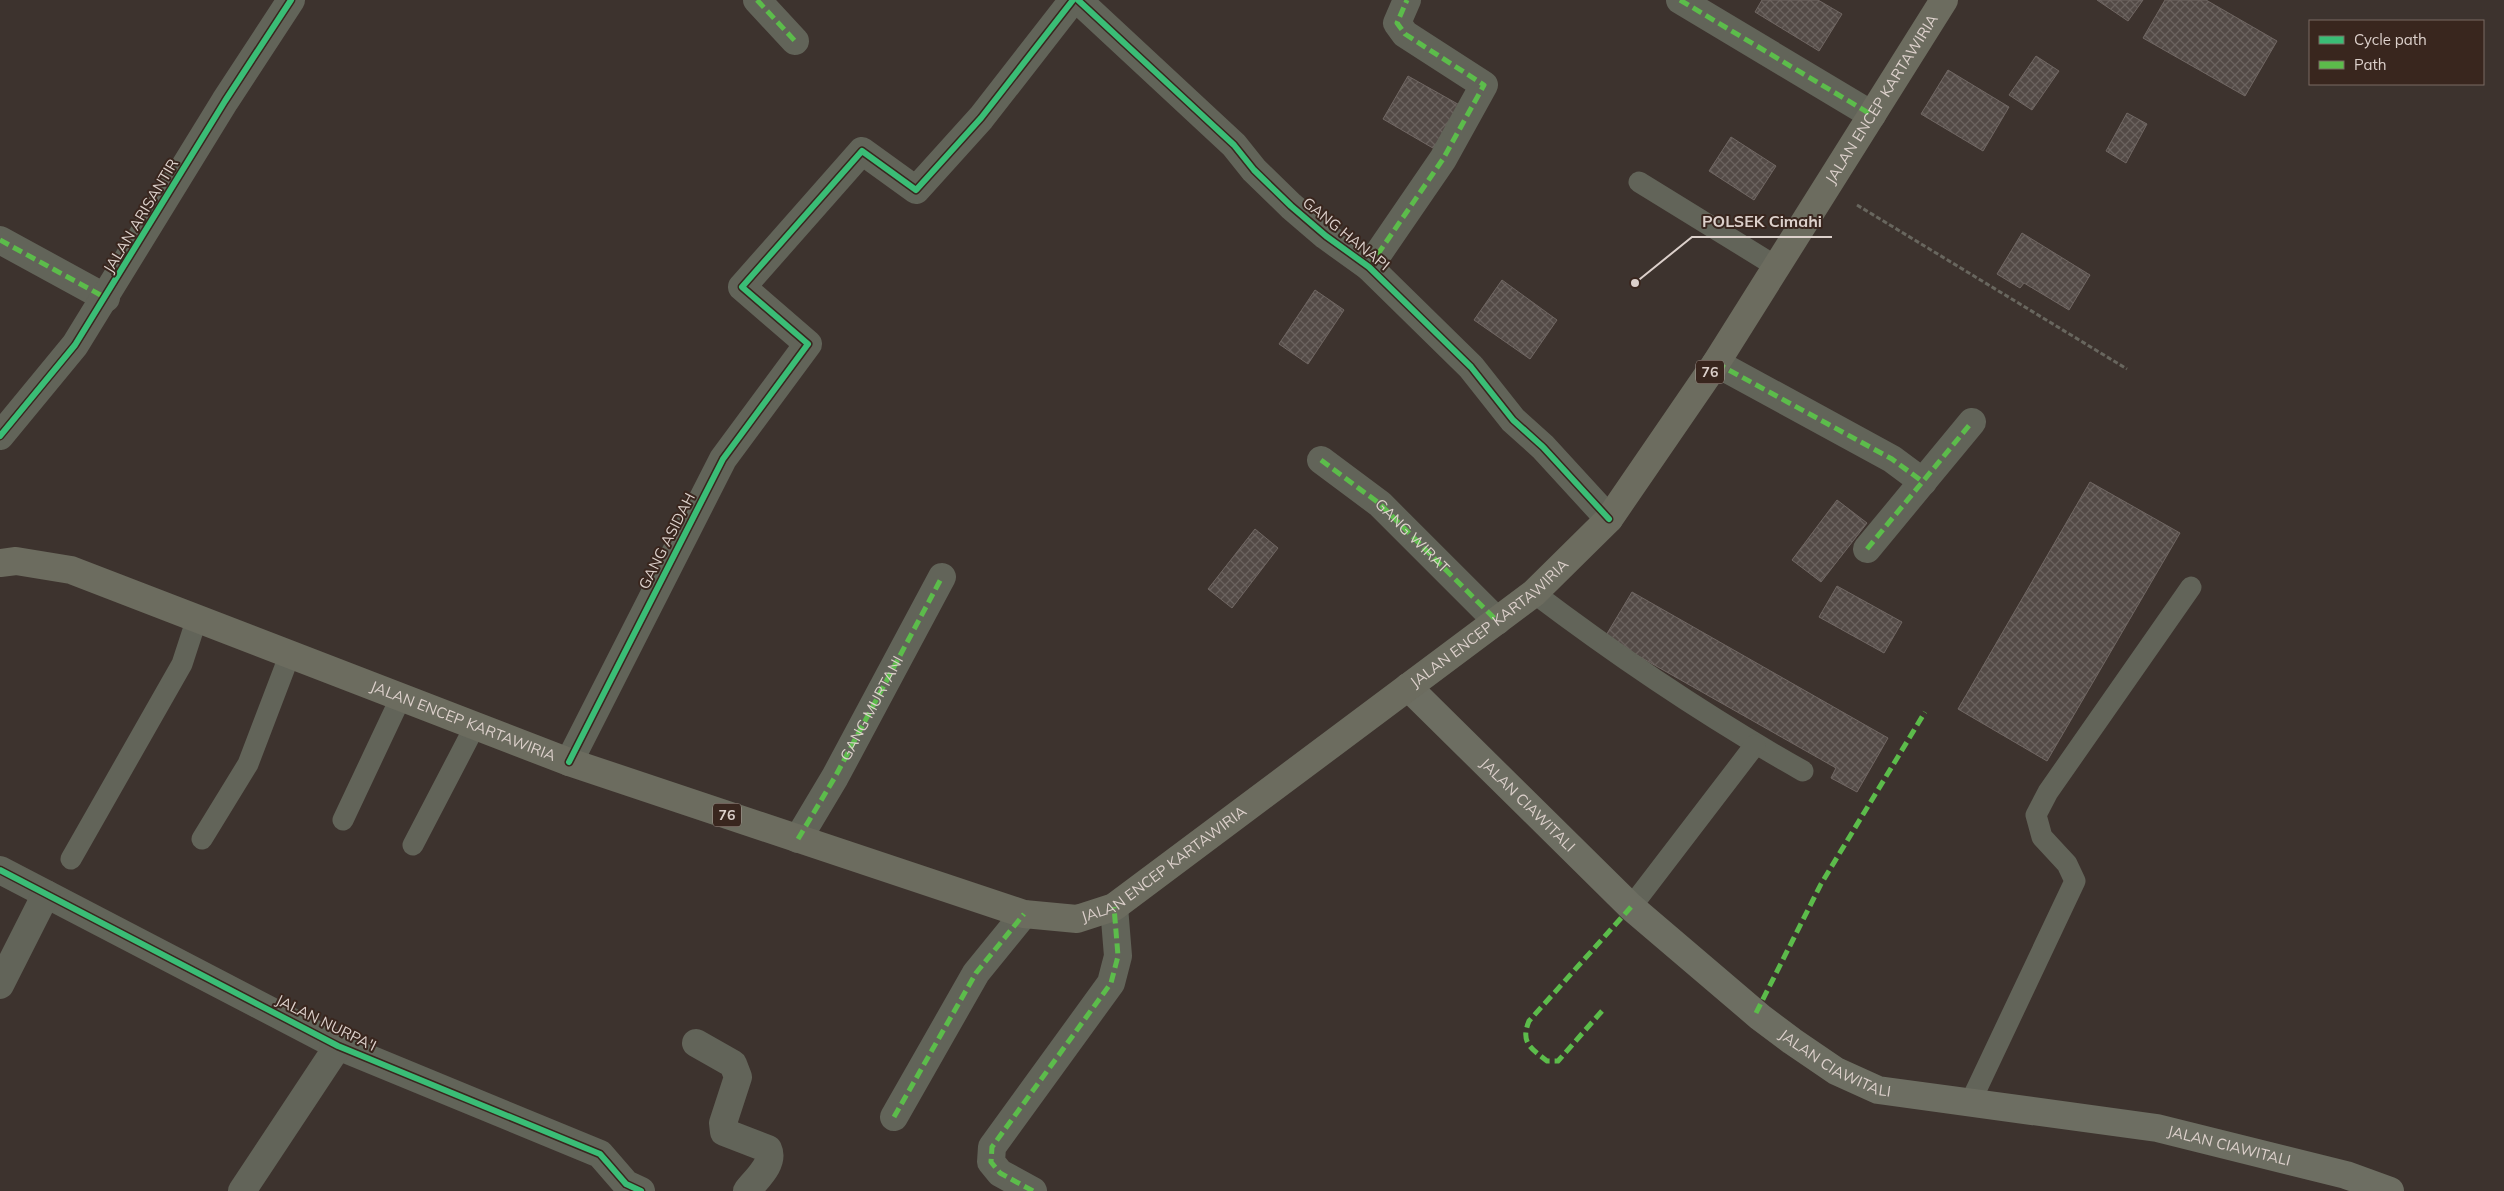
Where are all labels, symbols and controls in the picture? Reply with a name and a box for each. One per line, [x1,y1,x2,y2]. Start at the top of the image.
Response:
street label: JALAN ENCEP KARTAWIRIA [1821,10,1942,187]
legend [2309,20,2484,85]
text: Cycle path [2354,30,2427,49]
text: Path [2354,55,2386,74]
street label: JALAN ARISANTIR [99,155,182,276]
street label: GANG HANAPI [1299,193,1394,275]
callout: POLSEK Cimahi [1692,206,1832,237]
text: POLSEK Cimahi [1702,211,1822,231]
road number: 76 [1696,361,1724,384]
street label: GANG ASIDAH [634,489,699,592]
street label: GANG WIRAT [1371,494,1454,577]
street label: JALAN ENCEP KARTAWIRIA [1406,554,1572,691]
street label: GANG MURTANI [836,653,907,764]
street label: JALAN ENCEP KARTAWIRIA [368,676,559,765]
street label: JALAN CIAWITALI [1476,754,1579,856]
street label: JALAN ENCEP KARTAWIRIA [1079,801,1250,926]
road number: 76 [713,804,741,826]
street label: JALAN NURPA'I [273,990,380,1055]
street label: JALAN CIAWITALI [1776,1025,1892,1101]
street label: JALAN CIAWITALI [2166,1121,2293,1170]

